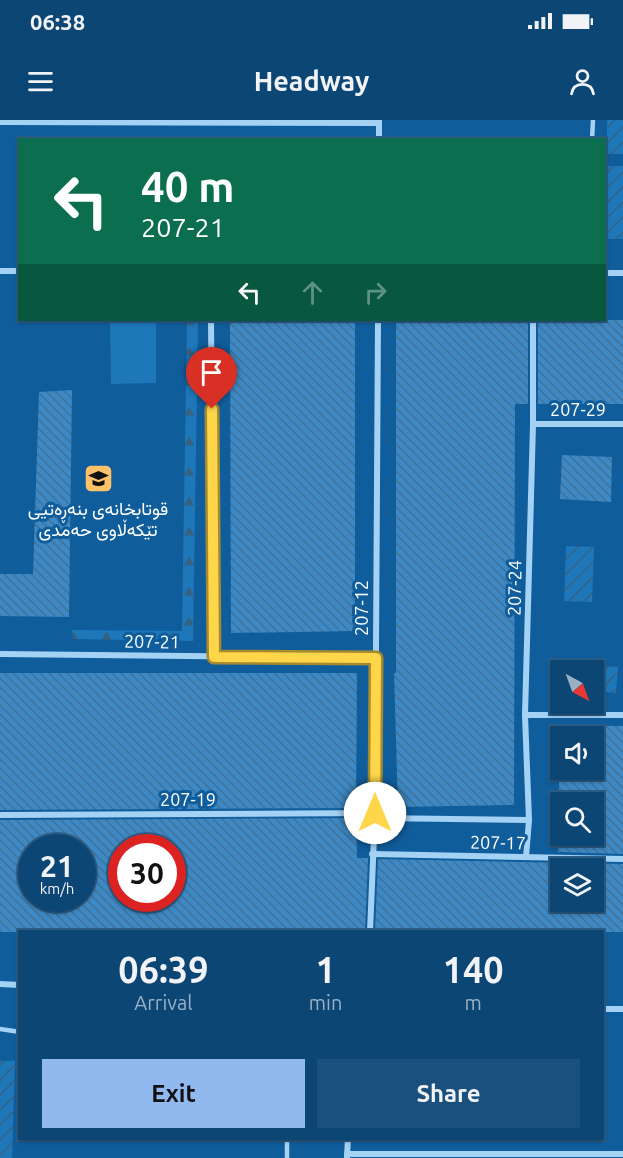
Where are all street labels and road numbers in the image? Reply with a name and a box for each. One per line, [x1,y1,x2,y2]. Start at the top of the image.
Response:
street label: 207-29 [550,399,606,419]
street label: 207-24 [504,560,524,616]
street label: 207-12 [351,580,371,636]
street label: 207-21 [124,631,180,651]
street label: 207-19 [160,789,216,809]
street label: 207-17 [470,832,526,852]

